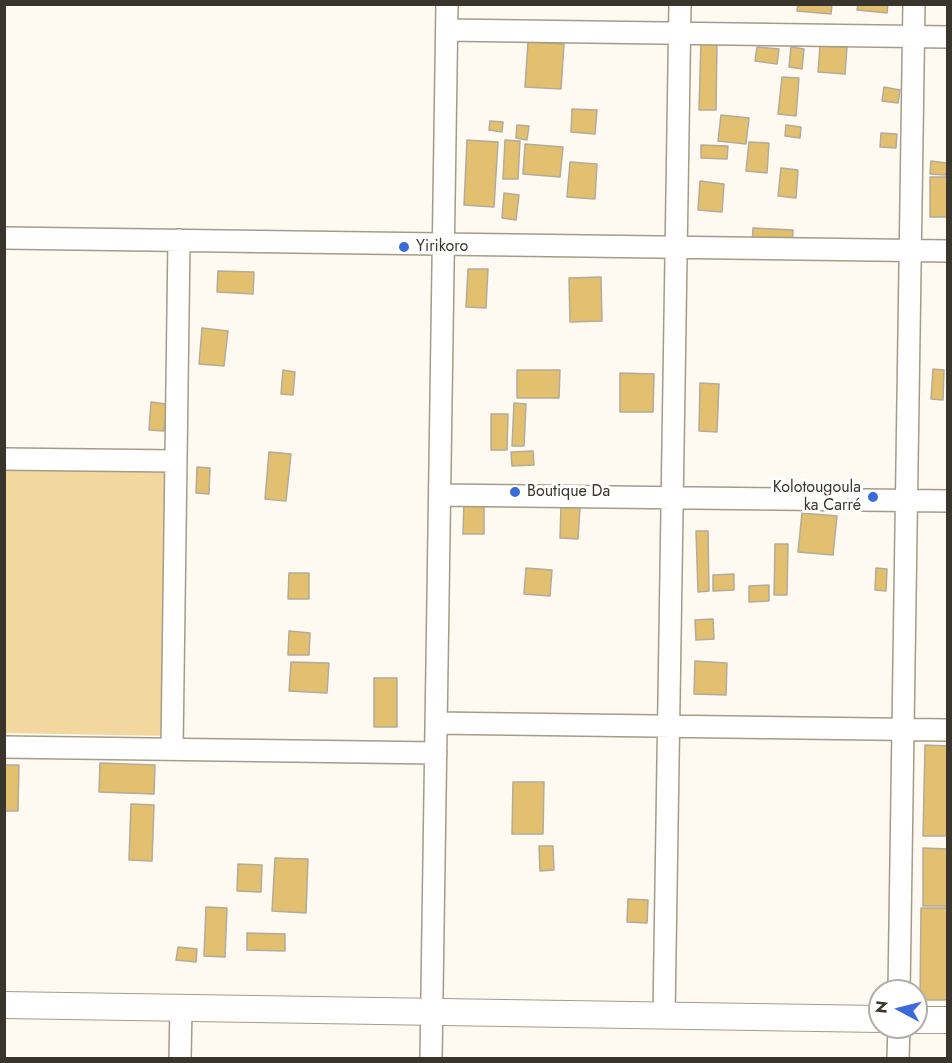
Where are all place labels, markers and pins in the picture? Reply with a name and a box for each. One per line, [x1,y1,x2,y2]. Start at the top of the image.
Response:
place label: Yirikoro [416,237,468,257]
marker: Yirikoro [397,240,411,254]
place label: Kolotougoula ka Carré [773,478,861,516]
place label: Boutique Da [527,482,610,502]
marker: Boutique Da [508,485,522,499]
marker: Kolotougoula ka Carré [866,490,880,504]

